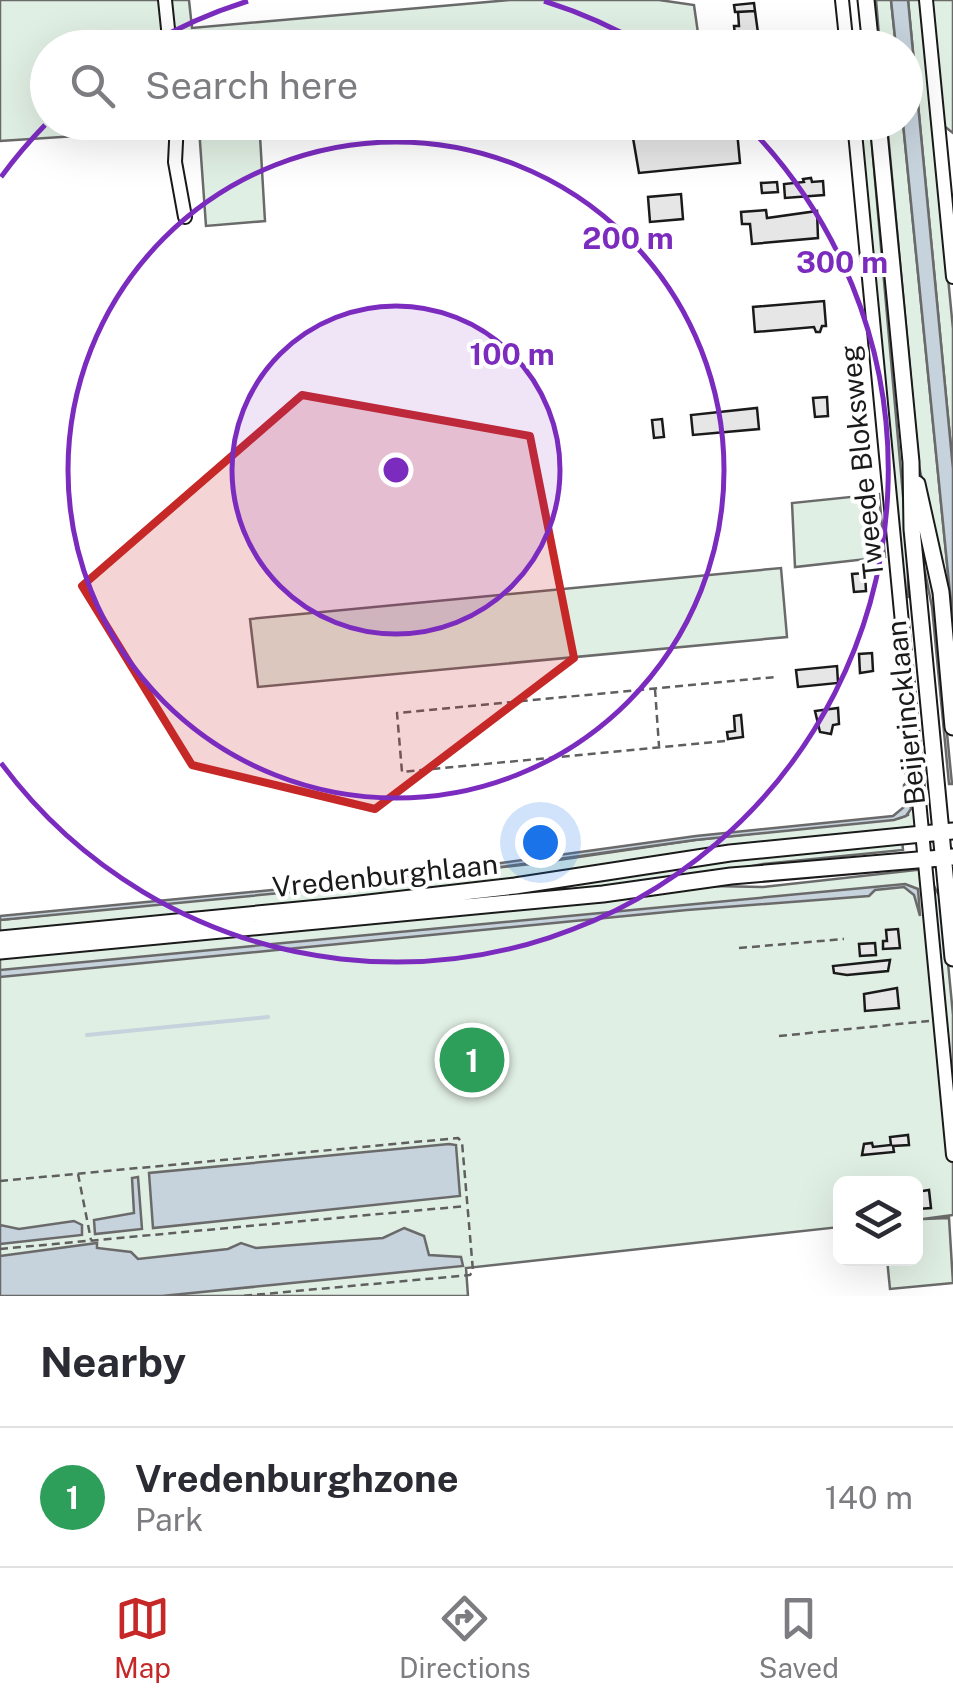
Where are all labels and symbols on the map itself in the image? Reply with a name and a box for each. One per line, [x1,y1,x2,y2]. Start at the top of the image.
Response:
text: 200 m [582,220,674,256]
text: 300 m [796,244,888,280]
text: 100 m [469,336,555,372]
street label: Tweede Bloksweg [832,344,890,580]
centre of rings [378,452,414,488]
street label: Beijerincklaan [879,619,931,807]
your location [515,817,566,868]
street label: Vredenburghlaan [271,847,499,903]
pin: 1 [440,1022,504,1098]

